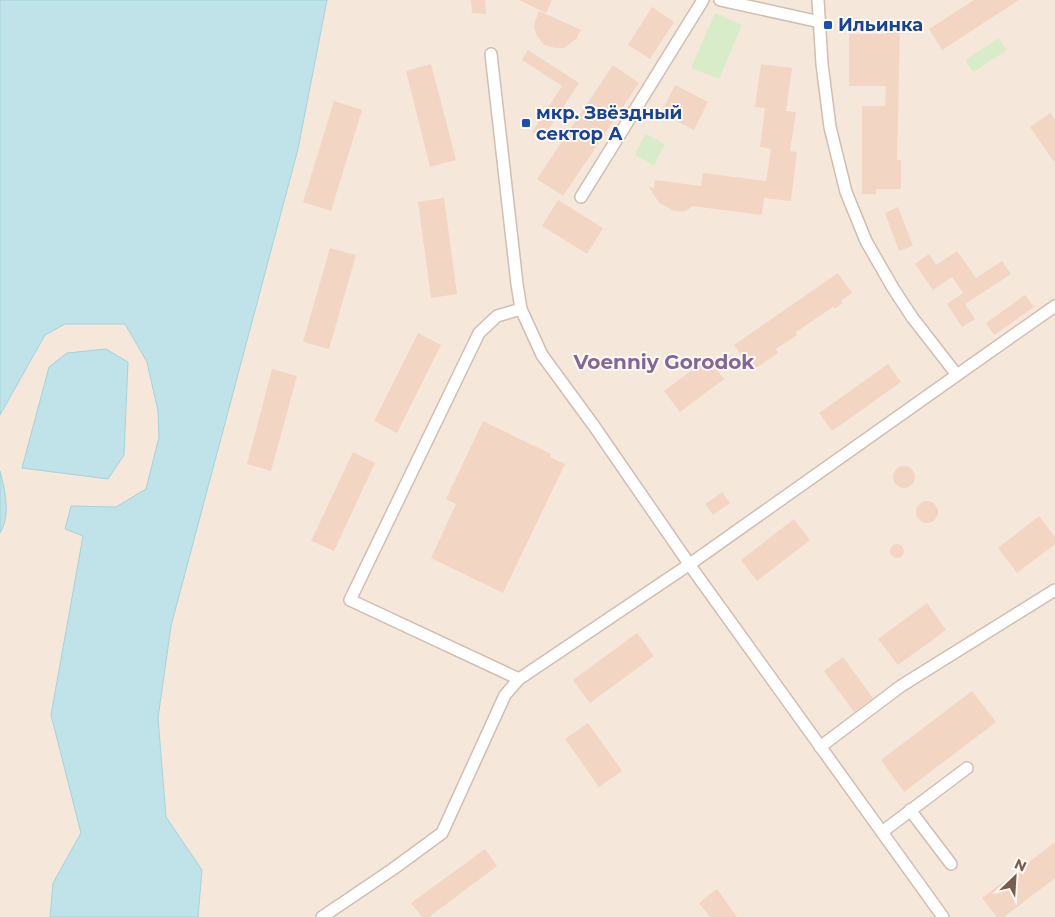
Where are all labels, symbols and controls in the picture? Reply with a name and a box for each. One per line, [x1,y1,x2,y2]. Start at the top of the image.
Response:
place label: Ильинка [838,14,923,36]
marker: Ильинка [822,19,834,31]
place label: мкр. Звёздный сектор А [536,102,682,145]
marker: мкр. Звёздный сектор А [520,117,532,129]
district label: Voenniy Gorodok [573,350,755,374]
north arrow [990,852,1040,902]
text: N [1012,855,1029,876]

